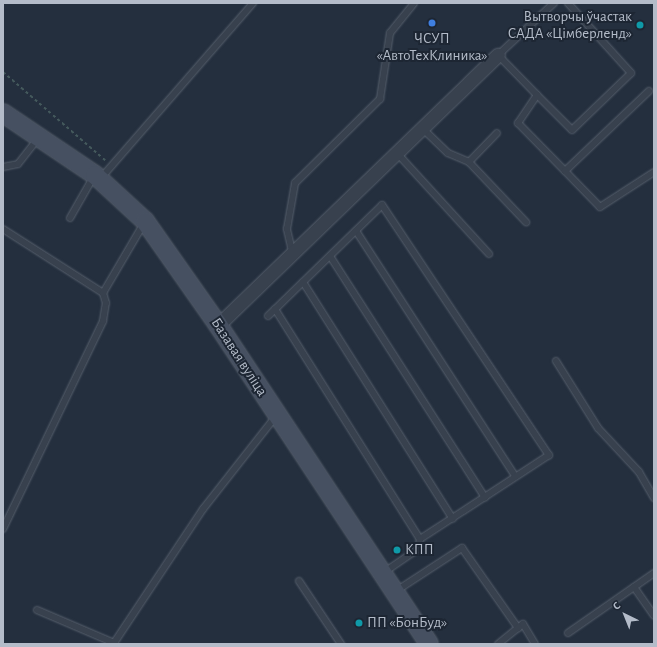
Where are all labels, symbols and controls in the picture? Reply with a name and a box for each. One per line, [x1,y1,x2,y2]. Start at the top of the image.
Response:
place label: Вытворчы ўчастак САДА «Цімберленд» [508,7,632,42]
marker: ЧСУП «АвтоТехКлиника» [427,18,437,28]
marker: Вытворчы ўчастак САДА «Цімберленд» [635,20,645,30]
place label: ЧСУП «АвтоТехКлиника» [376,29,488,64]
street label: Базавая вуліца [207,315,271,399]
place label: КПП [405,541,434,559]
marker: КПП [392,545,402,555]
north arrow [605,595,645,635]
text: С [610,600,622,612]
place label: ПП «БонБуд» [367,614,447,632]
marker: ПП «БонБуд» [354,618,364,628]

